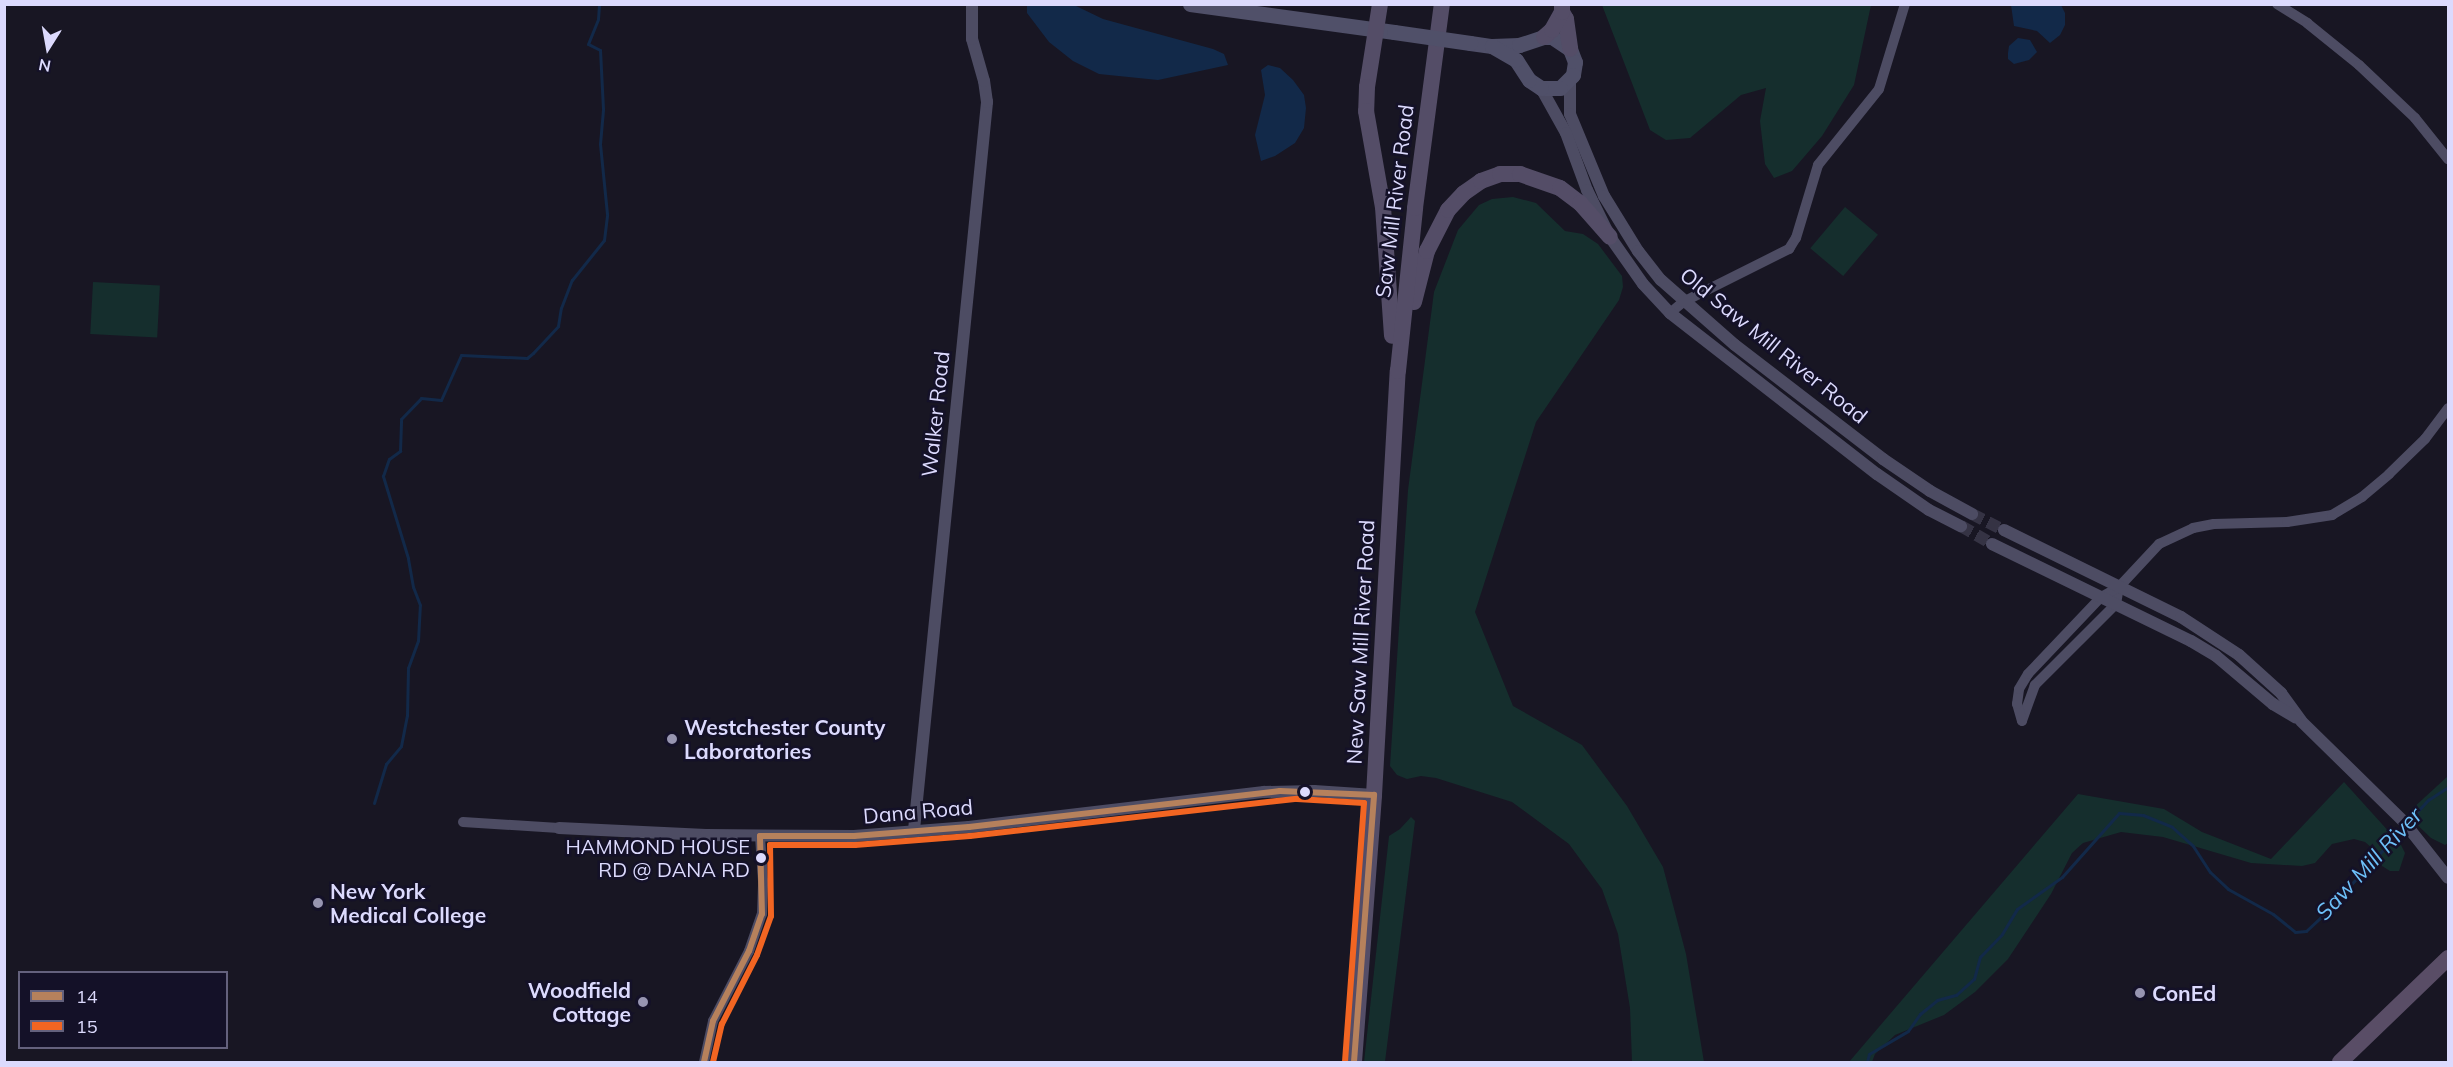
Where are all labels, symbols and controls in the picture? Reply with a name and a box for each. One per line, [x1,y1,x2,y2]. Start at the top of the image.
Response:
north arrow [18,18,78,78]
text: N [37,55,52,77]
street label: Saw Mill River Road [1370,103,1418,299]
street label: Old Saw Mill River Road [1675,262,1873,428]
street label: Walker Road [916,350,954,478]
street label: New Saw Mill River Road [1341,519,1379,765]
place label: Westchester County Laboratories [684,714,885,764]
marker: Westchester County Laboratories [665,732,679,746]
unlabelled marker [1299,786,1311,798]
street label: Dana Road [862,794,974,828]
water label: Saw Mill River [2310,802,2428,926]
place label: HAMMOND HOUSE RD @ DANA RD [566,834,750,881]
marker: HAMMOND HOUSE RD @ DANA RD [755,852,767,864]
place label: New York Medical College [330,878,486,928]
marker: New York Medical College [311,896,325,910]
legend [18,971,228,1049]
place label: Woodfield Cottage [528,977,631,1027]
place label: ConEd [2152,980,2216,1006]
text: 14 [76,985,98,1008]
marker: ConEd [2133,986,2147,1000]
marker: Woodfield Cottage [636,995,650,1009]
text: 15 [76,1015,98,1038]

